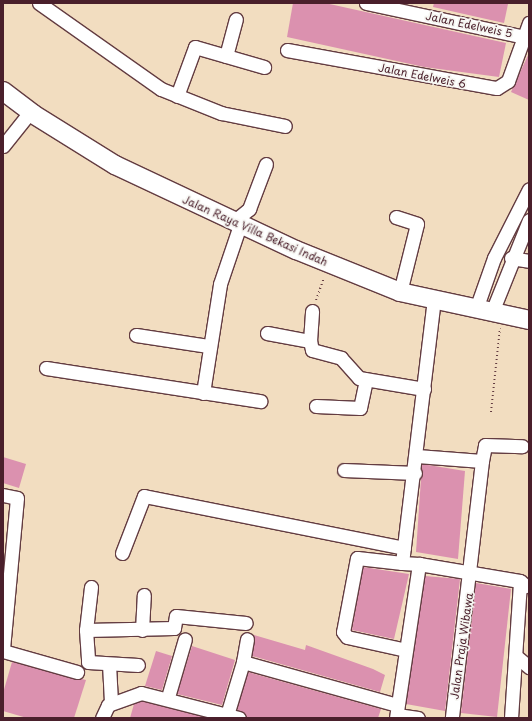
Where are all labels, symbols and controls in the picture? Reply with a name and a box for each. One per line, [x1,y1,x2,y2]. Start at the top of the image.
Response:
street label: Jalan Edelweis 5 [424,9,514,41]
street label: Jalan Edelweis 6 [377,61,467,91]
street label: Jalan Raya Villa Bekasi Indah [180,193,330,269]
street label: Jalan Praja Wibawa [448,591,476,701]

